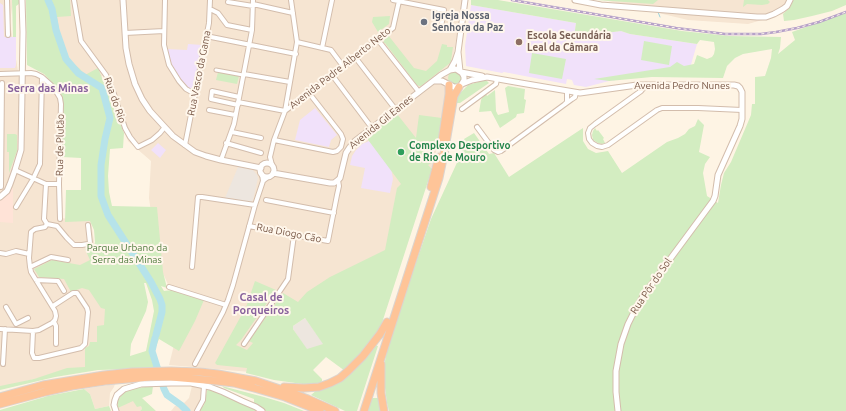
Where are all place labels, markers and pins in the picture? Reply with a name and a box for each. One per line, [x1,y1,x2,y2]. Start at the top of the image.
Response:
place label: Igreja Nossa Senhora da Paz [432,10,503,34]
marker: Igreja Nossa Senhora da Paz [419,17,429,27]
place label: Escola Secundária Leal da Câmara [527,30,611,54]
marker: Escola Secundária Leal da Câmara [514,37,524,47]
place label: Complexo Desportivo de Rio de Mouro [409,140,510,164]
marker: Complexo Desportivo de Rio de Mouro [396,147,406,157]

